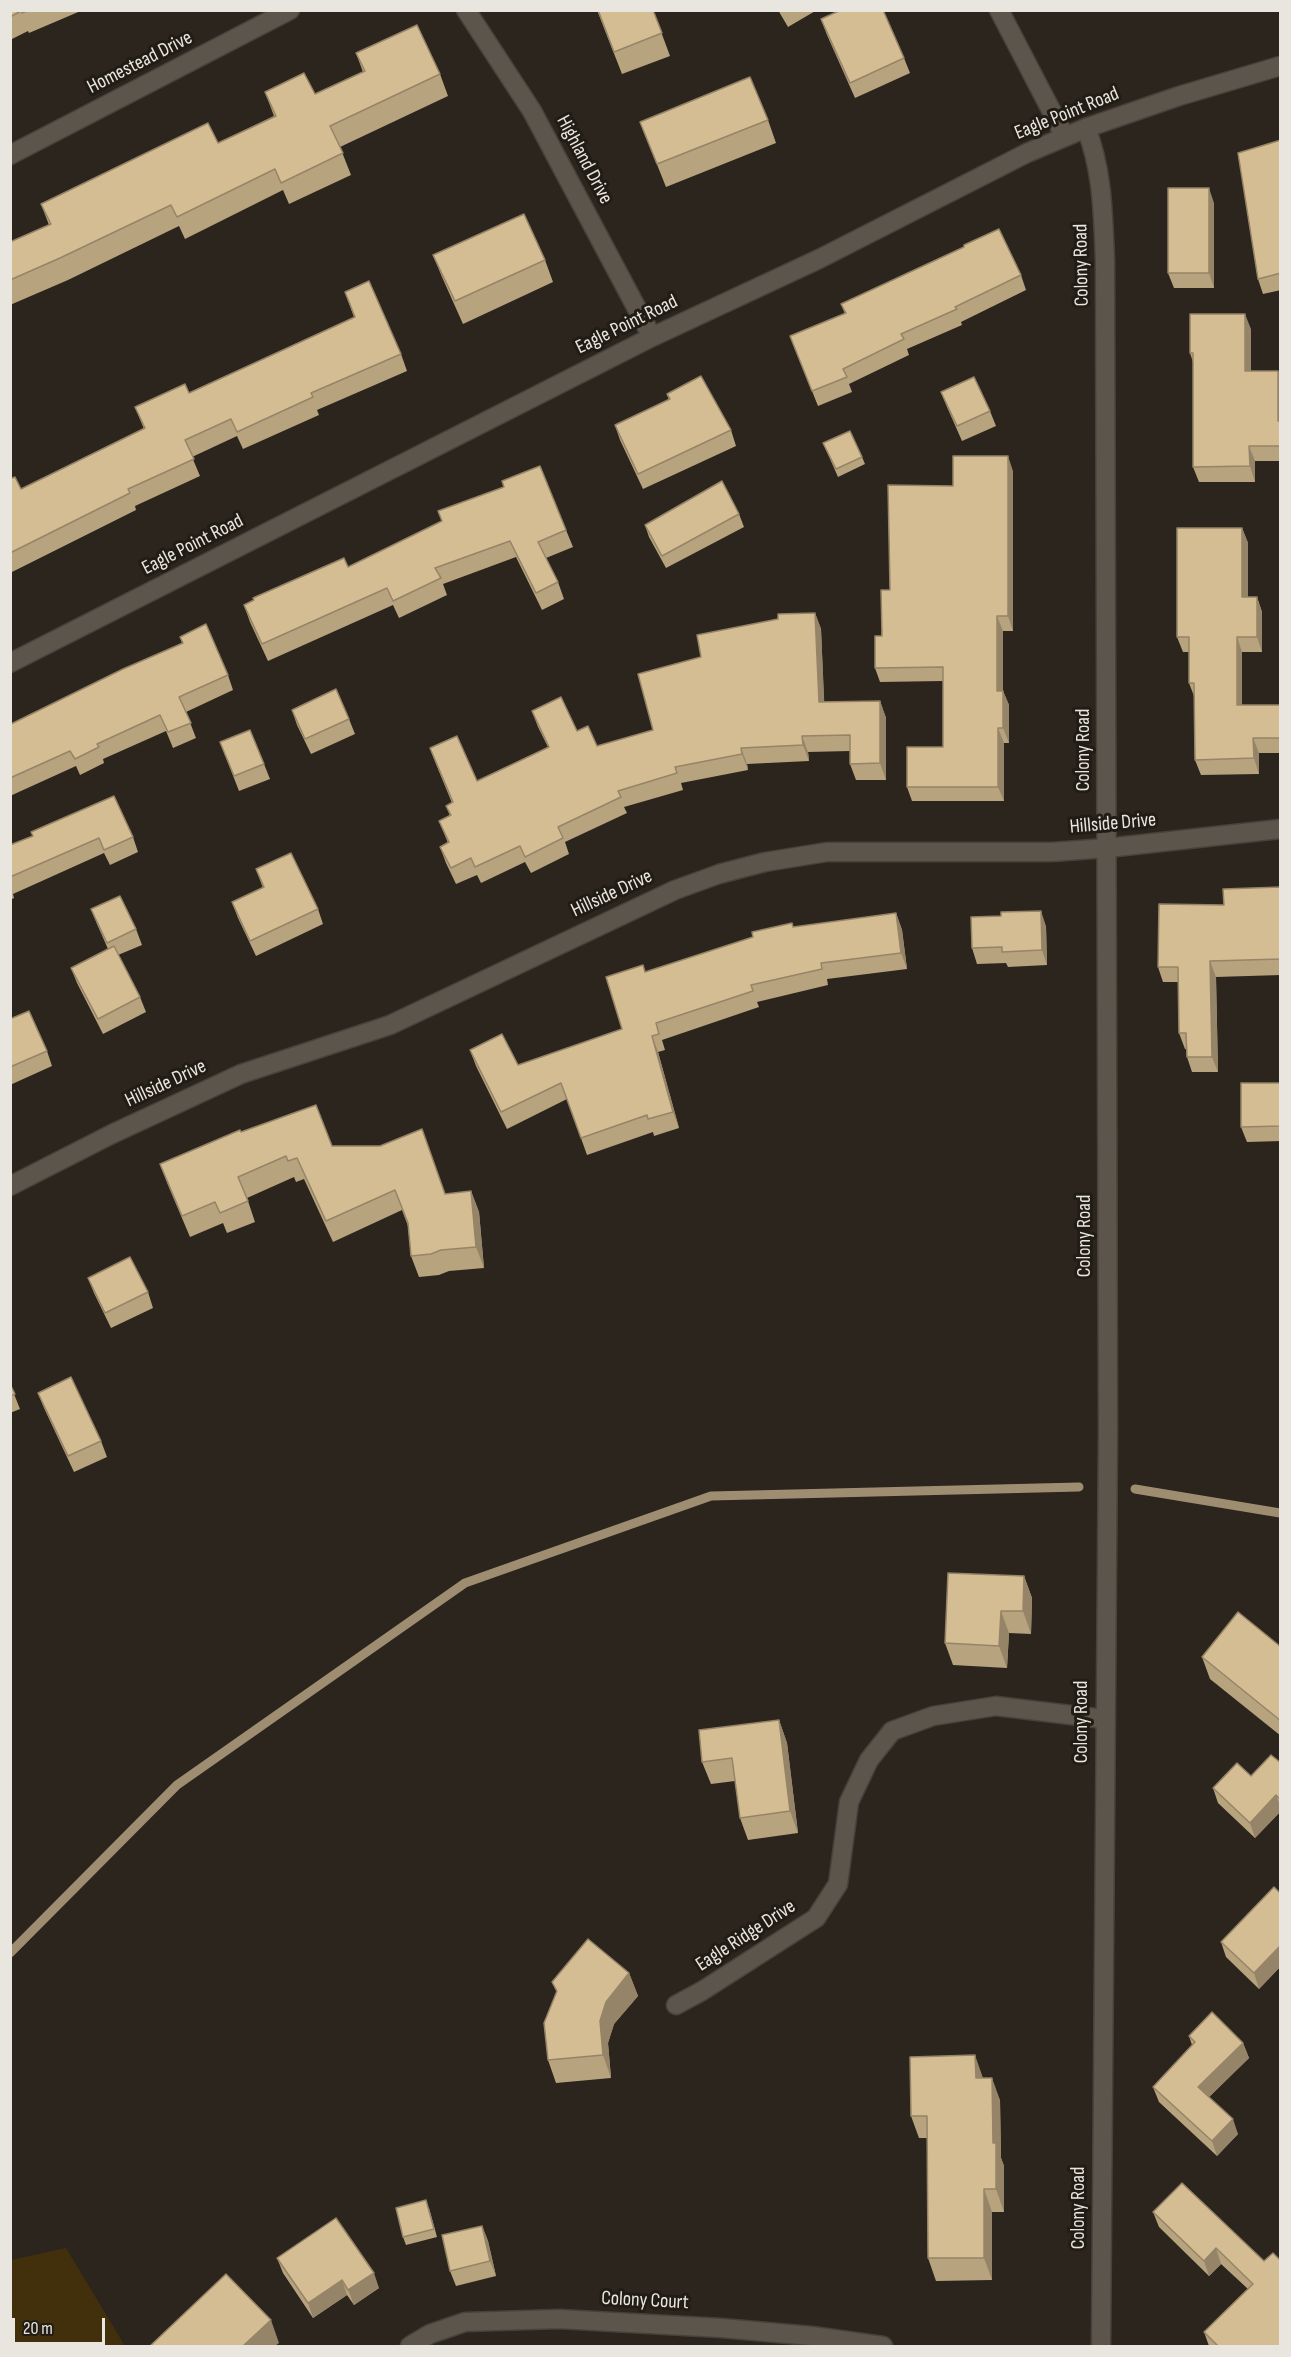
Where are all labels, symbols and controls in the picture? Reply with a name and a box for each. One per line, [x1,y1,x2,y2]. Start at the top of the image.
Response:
street label: Homestead Drive [83,26,197,100]
street label: Eagle Point Road [1011,82,1123,146]
street label: Highland Drive [551,112,617,208]
street label: Colony Road [1069,224,1095,306]
street label: Eagle Point Road [572,290,682,360]
street label: Eagle Point Road [138,509,248,581]
street label: Colony Road [1072,709,1096,791]
street label: Hillside Drive [1069,808,1157,840]
street label: Hillside Drive [568,865,656,923]
street label: Hillside Drive [122,1055,210,1113]
street label: Colony Road [1073,1195,1097,1277]
street label: Colony Road [1070,1681,1094,1763]
street label: Eagle Ridge Drive [692,1895,800,1977]
street label: Colony Road [1067,2167,1091,2249]
street label: Colony Court [601,2287,689,2315]
scale bar [15,2306,108,2344]
text: 20 m [23,2318,53,2339]

